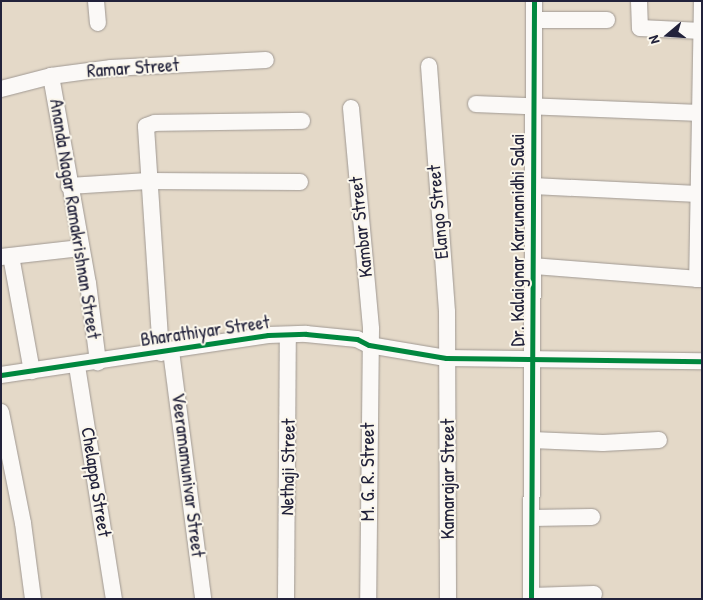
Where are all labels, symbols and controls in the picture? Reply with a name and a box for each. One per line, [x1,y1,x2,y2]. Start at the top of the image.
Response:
north arrow [643,10,693,60]
text: N [643,33,663,46]
street label: Ramar Street [86,53,180,83]
street label: Ananda Nagar Ramakrishnan Street [45,97,105,341]
street label: Dr. Kalaignar Karunanidhi Salai [507,133,529,347]
street label: Elango Street [423,164,453,260]
street label: Kambar Street [344,175,378,279]
street label: Bharathiyar Street [139,311,271,351]
street label: Veeramamunivar Street [167,392,209,558]
street label: Nethaji Street [276,418,300,516]
street label: Kamarajar Street [437,419,459,539]
street label: M. G. R. Street [357,423,379,521]
street label: Chelappa Street [76,426,116,538]

